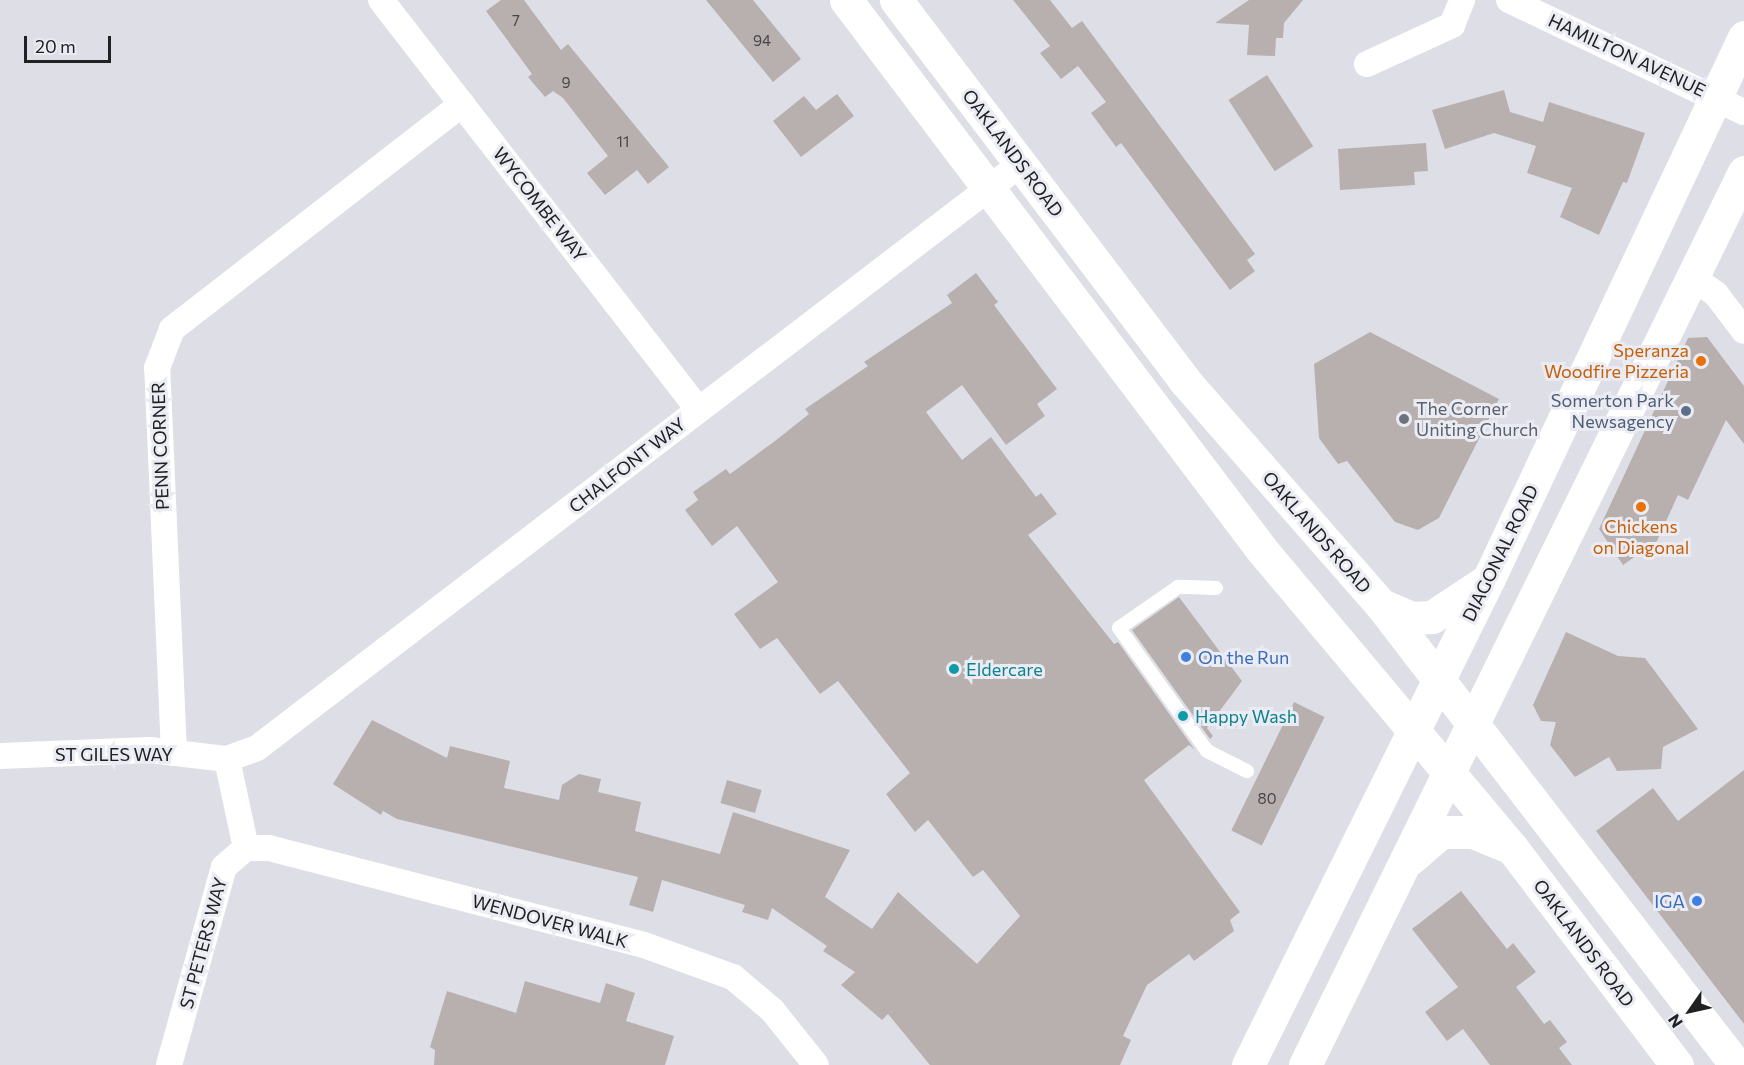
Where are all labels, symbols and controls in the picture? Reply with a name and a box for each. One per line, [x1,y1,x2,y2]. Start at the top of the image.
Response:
street label: HAMILTON AVENUE [1545,9,1709,101]
house number: 7 [512,12,520,30]
scale bar [27,24,114,62]
house number: 94 [753,32,771,50]
text: 20 m [35,35,76,57]
house number: 9 [561,74,571,92]
street label: OAKLANDS ROAD [958,85,1068,221]
house number: 11 [617,133,629,151]
street label: WYCOMBE WAY [489,143,591,265]
place label: Speranza Woodfire Pizzeria [1544,340,1689,382]
marker: Speranza Woodfire Pizzeria [1694,354,1708,368]
street label: PENN CORNER [147,382,173,510]
place label: Somerton Park Newsagency [1551,390,1674,432]
place label: The Corner Uniting Church [1416,398,1538,440]
marker: Somerton Park Newsagency [1679,404,1693,418]
marker: The Corner Uniting Church [1397,412,1411,426]
street label: CHALFONT WAY [565,413,689,517]
street label: OAKLANDS ROAD [1258,467,1376,597]
street label: DIAGONAL ROAD [1458,481,1542,625]
marker: Chickens on Diagonal [1634,500,1648,514]
place label: Chickens on Diagonal [1593,516,1689,558]
place label: On the Run [1198,646,1289,668]
marker: On the Run [1179,650,1193,664]
place label: Eldercare [966,658,1043,680]
marker: Eldercare [947,662,961,676]
place label: Happy Wash [1195,705,1297,727]
marker: Happy Wash [1176,709,1190,723]
street label: ST GILES WAY [55,743,173,765]
house number: 80 [1258,790,1276,808]
street label: ST PETERS WAY [175,875,231,1011]
street label: OAKLANDS ROAD [1529,875,1639,1011]
street label: WENDOVER WALK [470,890,630,952]
place label: IGA [1654,890,1685,912]
marker: IGA [1690,894,1704,908]
north arrow [1660,981,1720,1041]
text: N [1663,1011,1686,1032]

